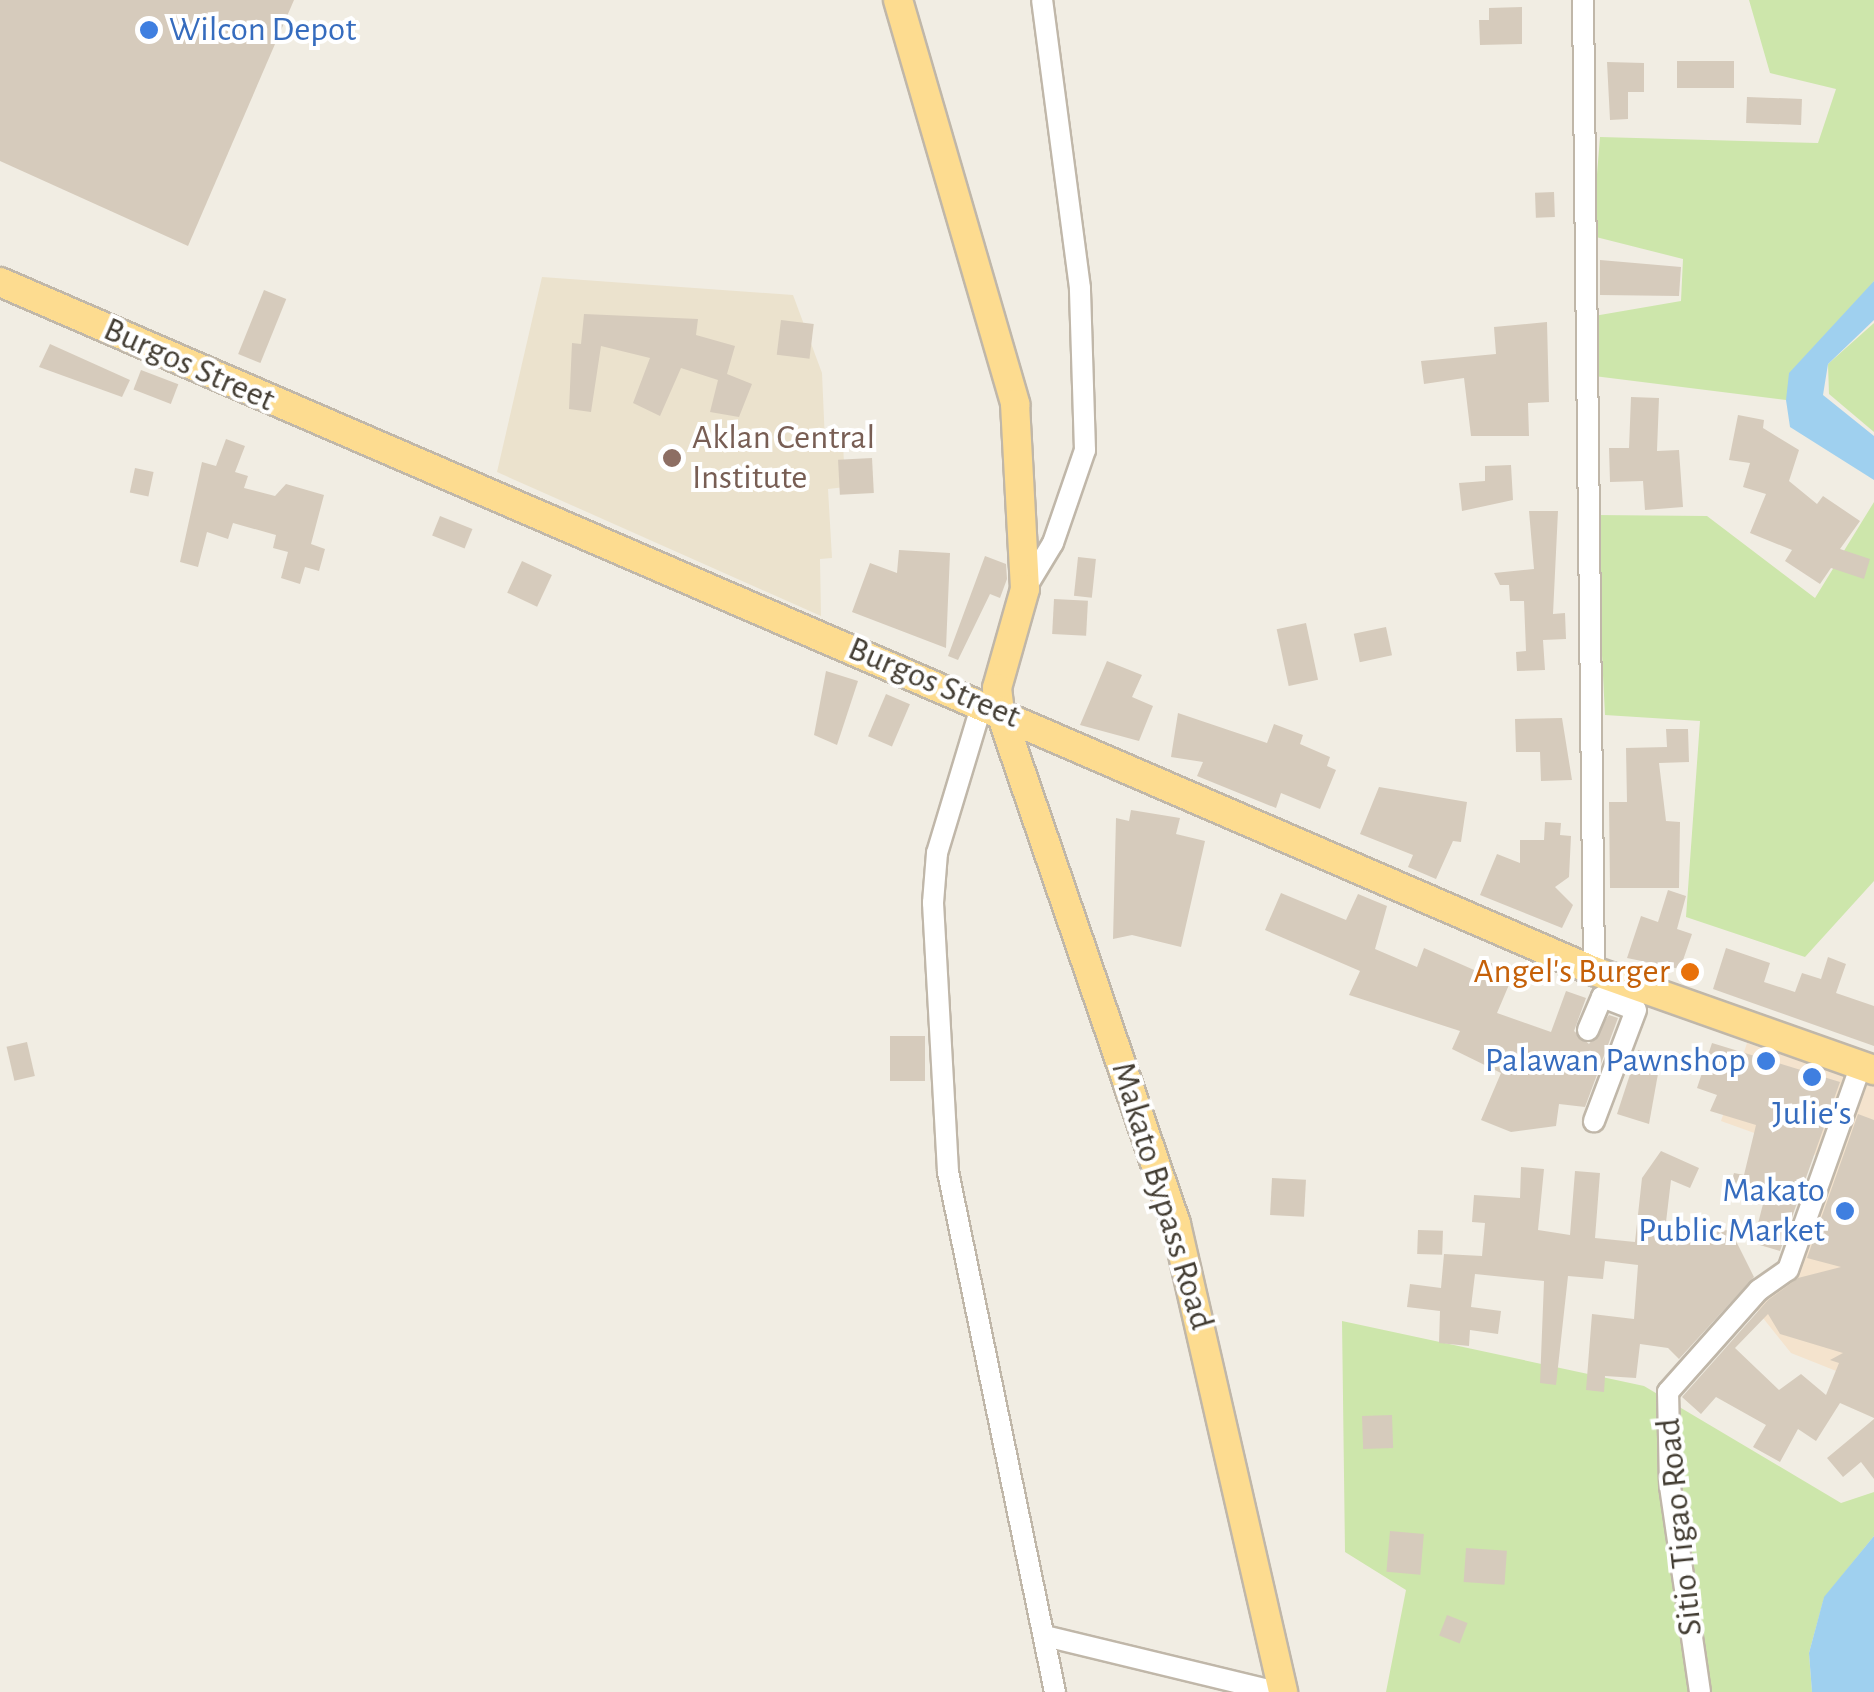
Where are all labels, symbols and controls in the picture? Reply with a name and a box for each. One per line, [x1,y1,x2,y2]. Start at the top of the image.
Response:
place label: Wilcon Depot [169,9,356,51]
marker: Wilcon Depot [138,19,160,41]
street label: Burgos Street [97,309,281,421]
place label: Aklan Central Institute [692,417,875,499]
marker: Aklan Central Institute [661,447,683,469]
street label: Burgos Street [842,628,1026,738]
place label: Angel's Burger [1474,951,1670,993]
marker: Angel's Burger [1679,961,1701,983]
place label: Palawan Pawnshop [1485,1040,1746,1082]
marker: Palawan Pawnshop [1755,1050,1777,1072]
street label: Makato Bypass Road [1101,1057,1223,1335]
marker: Julie's [1801,1066,1823,1088]
place label: Julie's [1772,1093,1852,1135]
place label: Makato Public Market [1638,1170,1825,1252]
marker: Makato Public Market [1834,1200,1856,1222]
street label: Sitio Tigao Road [1648,1416,1712,1638]

